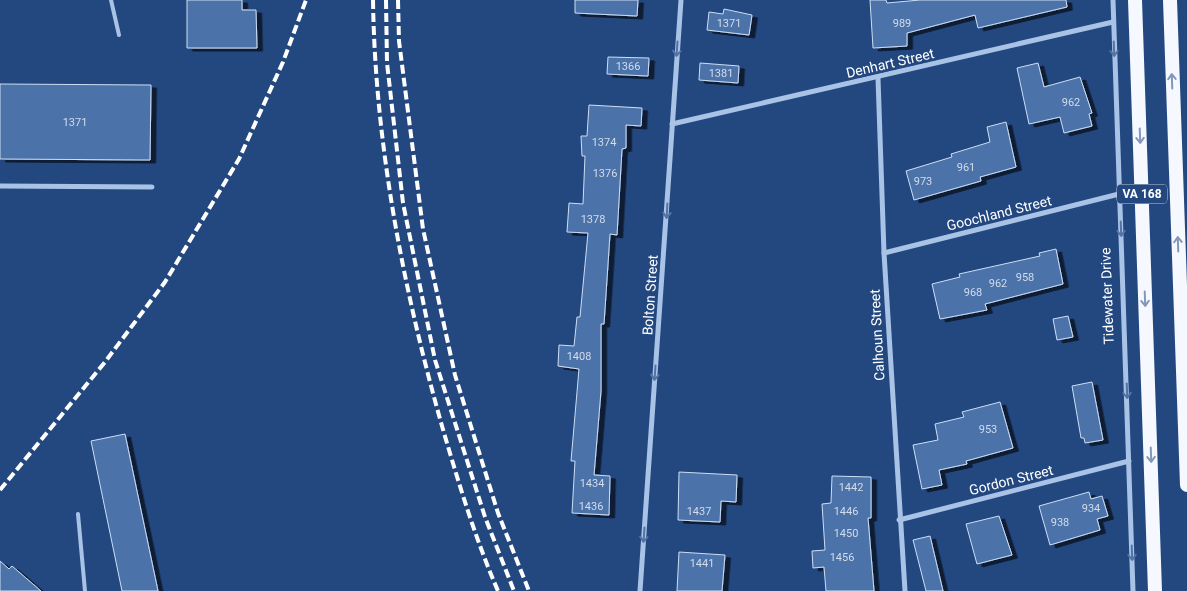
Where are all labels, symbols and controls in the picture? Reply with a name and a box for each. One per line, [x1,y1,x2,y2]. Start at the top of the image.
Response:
house number: 1371 [717,17,741,30]
house number: 989 [893,17,911,30]
one-way arrow [673,40,682,56]
one-way arrow [1110,40,1119,56]
street label: Denhart Street [844,45,936,81]
house number: 1366 [616,60,640,73]
house number: 1381 [709,67,733,80]
one-way arrow [1167,73,1177,90]
house number: 962 [1062,96,1080,109]
house number: 1371 [63,116,87,129]
one-way arrow [1135,128,1145,144]
house number: 1374 [592,136,616,149]
house number: 961 [957,161,975,174]
house number: 1376 [593,167,617,180]
house number: 973 [914,175,932,188]
road number: VA 168 [1117,184,1167,203]
street label: Goochland Street [945,192,1054,234]
one-way arrow [662,203,671,219]
house number: 1378 [581,213,605,226]
one-way arrow [1116,220,1125,236]
one-way arrow [1173,236,1182,252]
street label: Tidewater Drive [1097,247,1117,345]
street label: Bolton Street [639,254,661,336]
house number: 958 [1016,271,1034,284]
house number: 962 [989,277,1007,290]
house number: 968 [964,286,982,299]
street label: Calhoun Street [867,288,887,381]
one-way arrow [1141,290,1150,306]
house number: 1408 [567,350,591,363]
one-way arrow [651,365,660,381]
one-way arrow [1122,383,1131,399]
house number: 953 [979,423,997,436]
one-way arrow [1146,446,1156,462]
street label: Gordon Street [967,462,1055,498]
house number: 1434 [580,477,604,490]
house number: 1442 [839,481,863,494]
house number: 1436 [579,500,603,513]
house number: 934 [1082,502,1100,515]
house number: 1437 [687,505,711,518]
house number: 1446 [834,505,858,518]
house number: 938 [1051,516,1069,529]
one-way arrow [639,527,648,543]
house number: 1450 [834,527,858,540]
one-way arrow [1127,545,1137,561]
house number: 1456 [830,551,854,564]
house number: 1441 [690,557,714,570]

